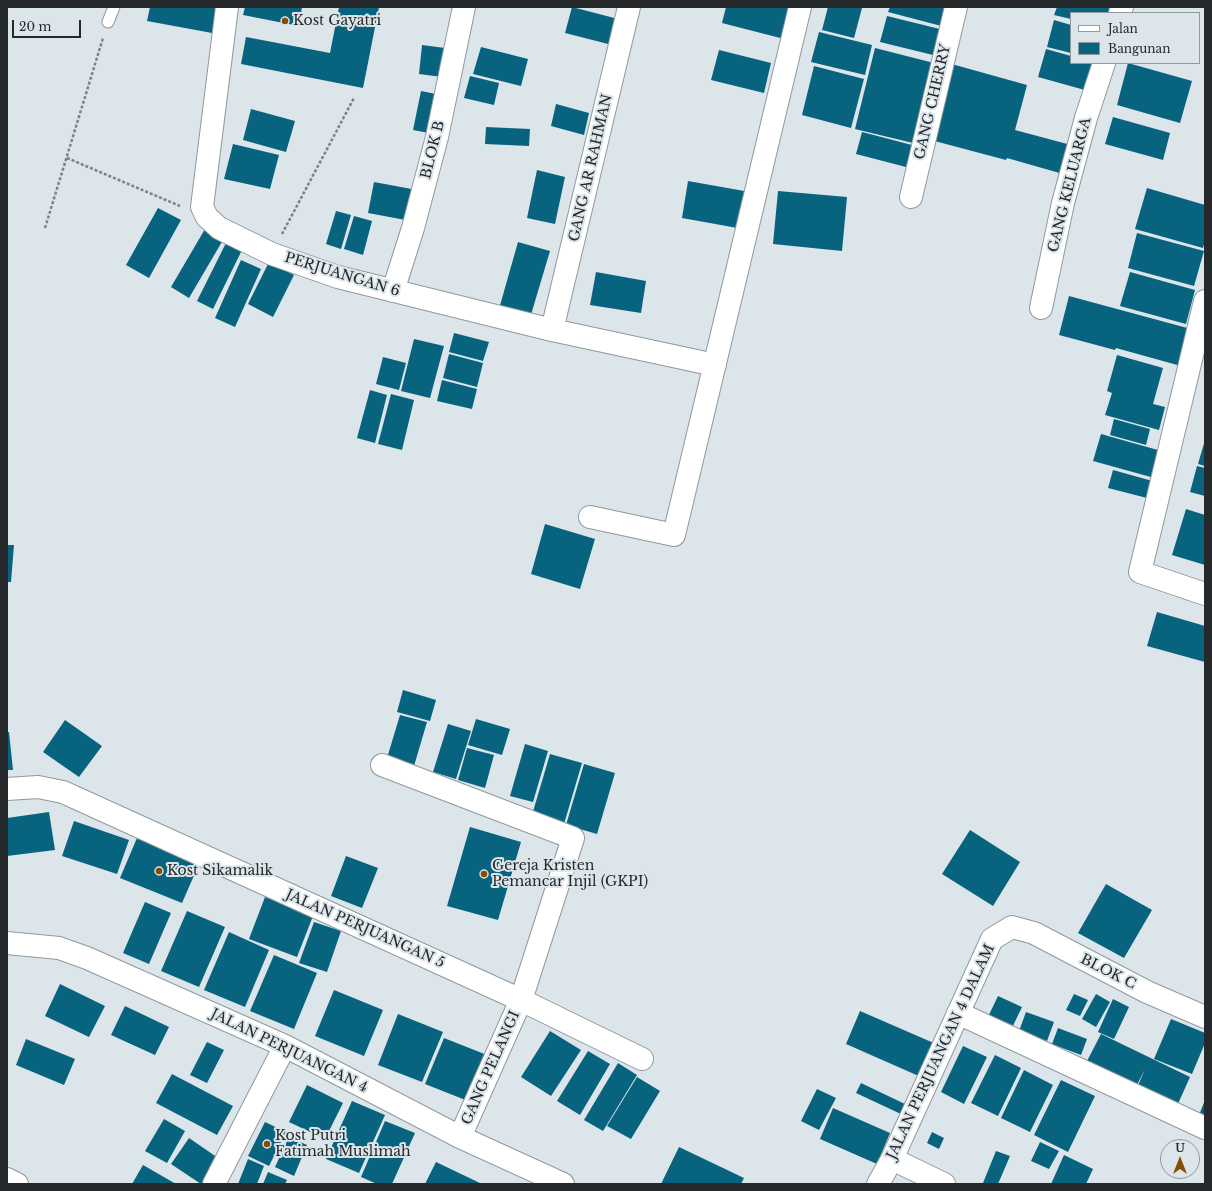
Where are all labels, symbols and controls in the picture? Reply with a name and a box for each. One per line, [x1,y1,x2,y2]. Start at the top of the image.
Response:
scale bar [14,12,83,38]
legend [1070,12,1200,64]
place label: Kost Gayatri [293,13,381,29]
marker: Kost Gayatri [280,16,290,26]
text: 20 m [19,19,51,34]
text: Jalan [1108,21,1138,36]
text: Bangunan [1108,41,1171,56]
street label: GANG CHERRY [912,43,954,161]
street label: GANG AR RAHMAN [566,93,616,243]
street label: GANG KELUARGA [1045,116,1095,254]
street label: BLOK B [418,119,448,181]
street label: PERJUANGAN 6 [282,249,402,301]
place label: Gereja Kristen Pemancar Injil (GKPI) [492,858,648,890]
place label: Kost Sikamalik [167,863,273,879]
marker: Kost Sikamalik [154,866,164,876]
marker: Gereja Kristen Pemancar Injil (GKPI) [479,869,489,879]
street label: JALAN PERJUANGAN 5 [283,886,447,972]
street label: JALAN PERJUANGAN 4 DALAM [884,942,998,1162]
street label: BLOK C [1077,951,1139,993]
street label: JALAN PERJUANGAN 4 [208,1006,370,1096]
street label: GANG PELANGI [458,1009,524,1127]
place label: Kost Putri Fatimah Muslimah [275,1128,411,1160]
marker: Kost Putri Fatimah Muslimah [262,1139,272,1149]
north arrow [1160,1139,1200,1179]
text: U [1175,1141,1185,1155]

